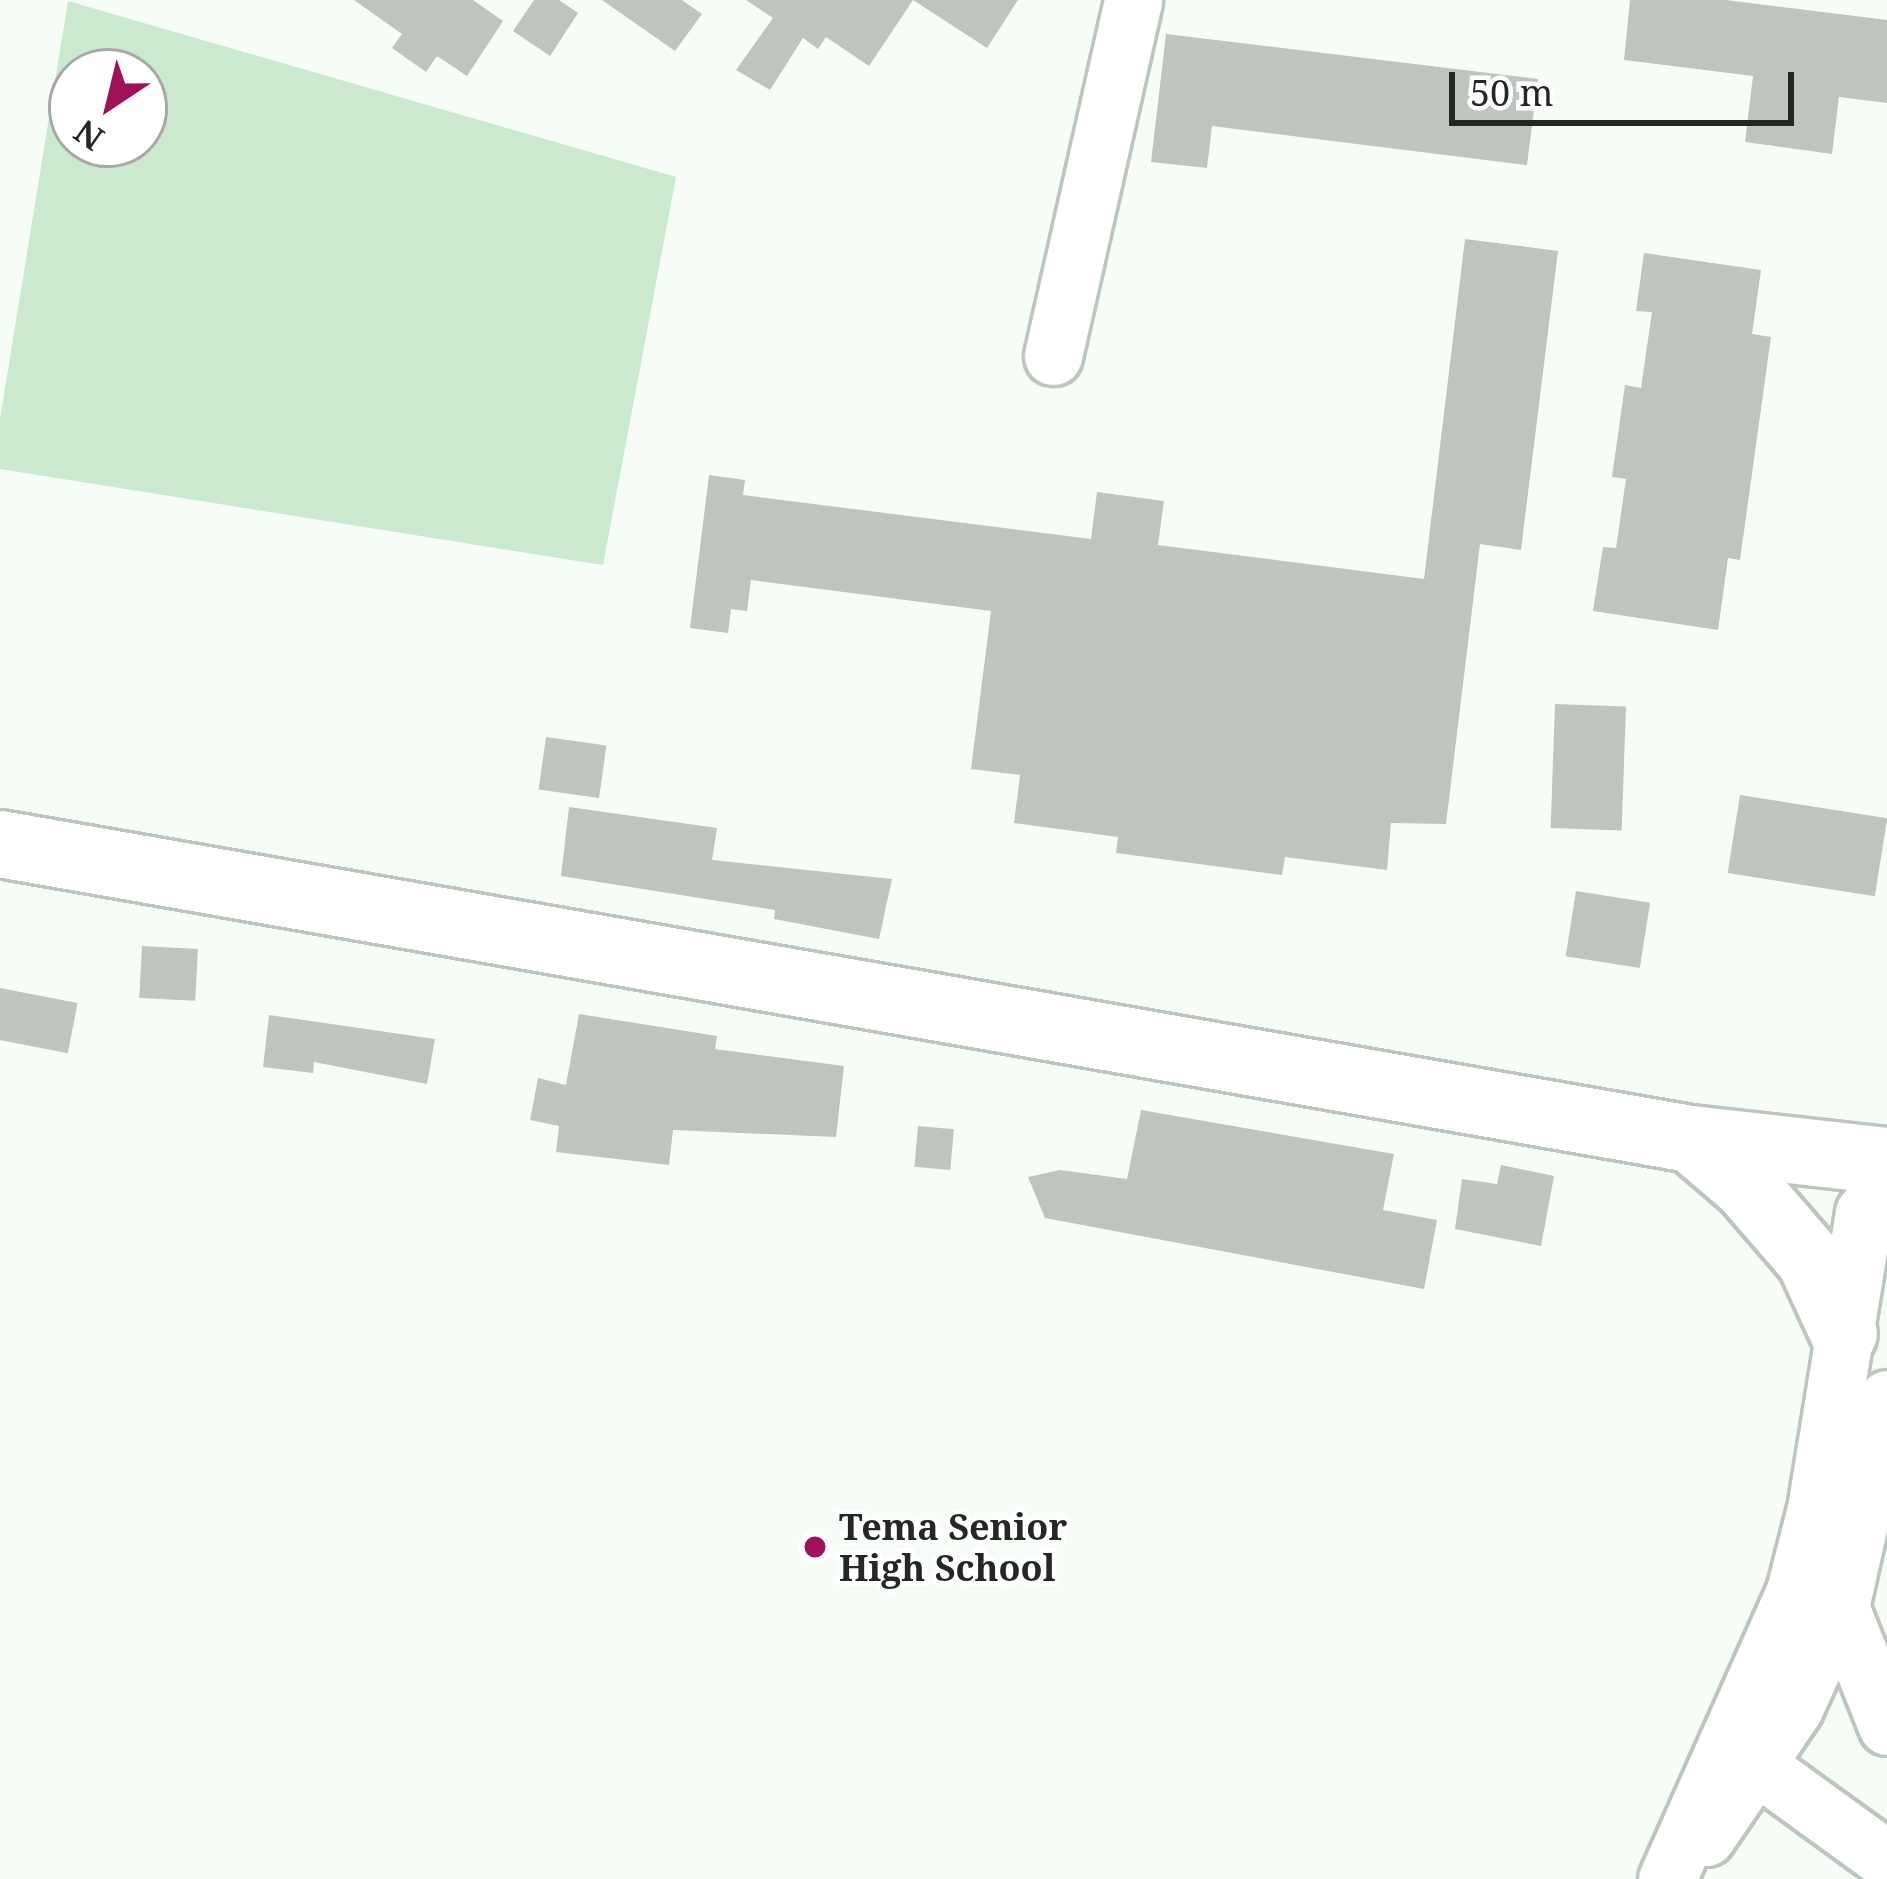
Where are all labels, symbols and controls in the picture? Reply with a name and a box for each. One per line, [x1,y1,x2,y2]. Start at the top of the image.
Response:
north arrow [48,48,168,168]
scale bar [1455,48,1800,122]
text: 50 m [1470,68,1554,117]
text: N [65,110,112,161]
place label: Tema Senior High School [839,1504,1067,1589]
marker: Tema Senior High School [802,1534,828,1560]

